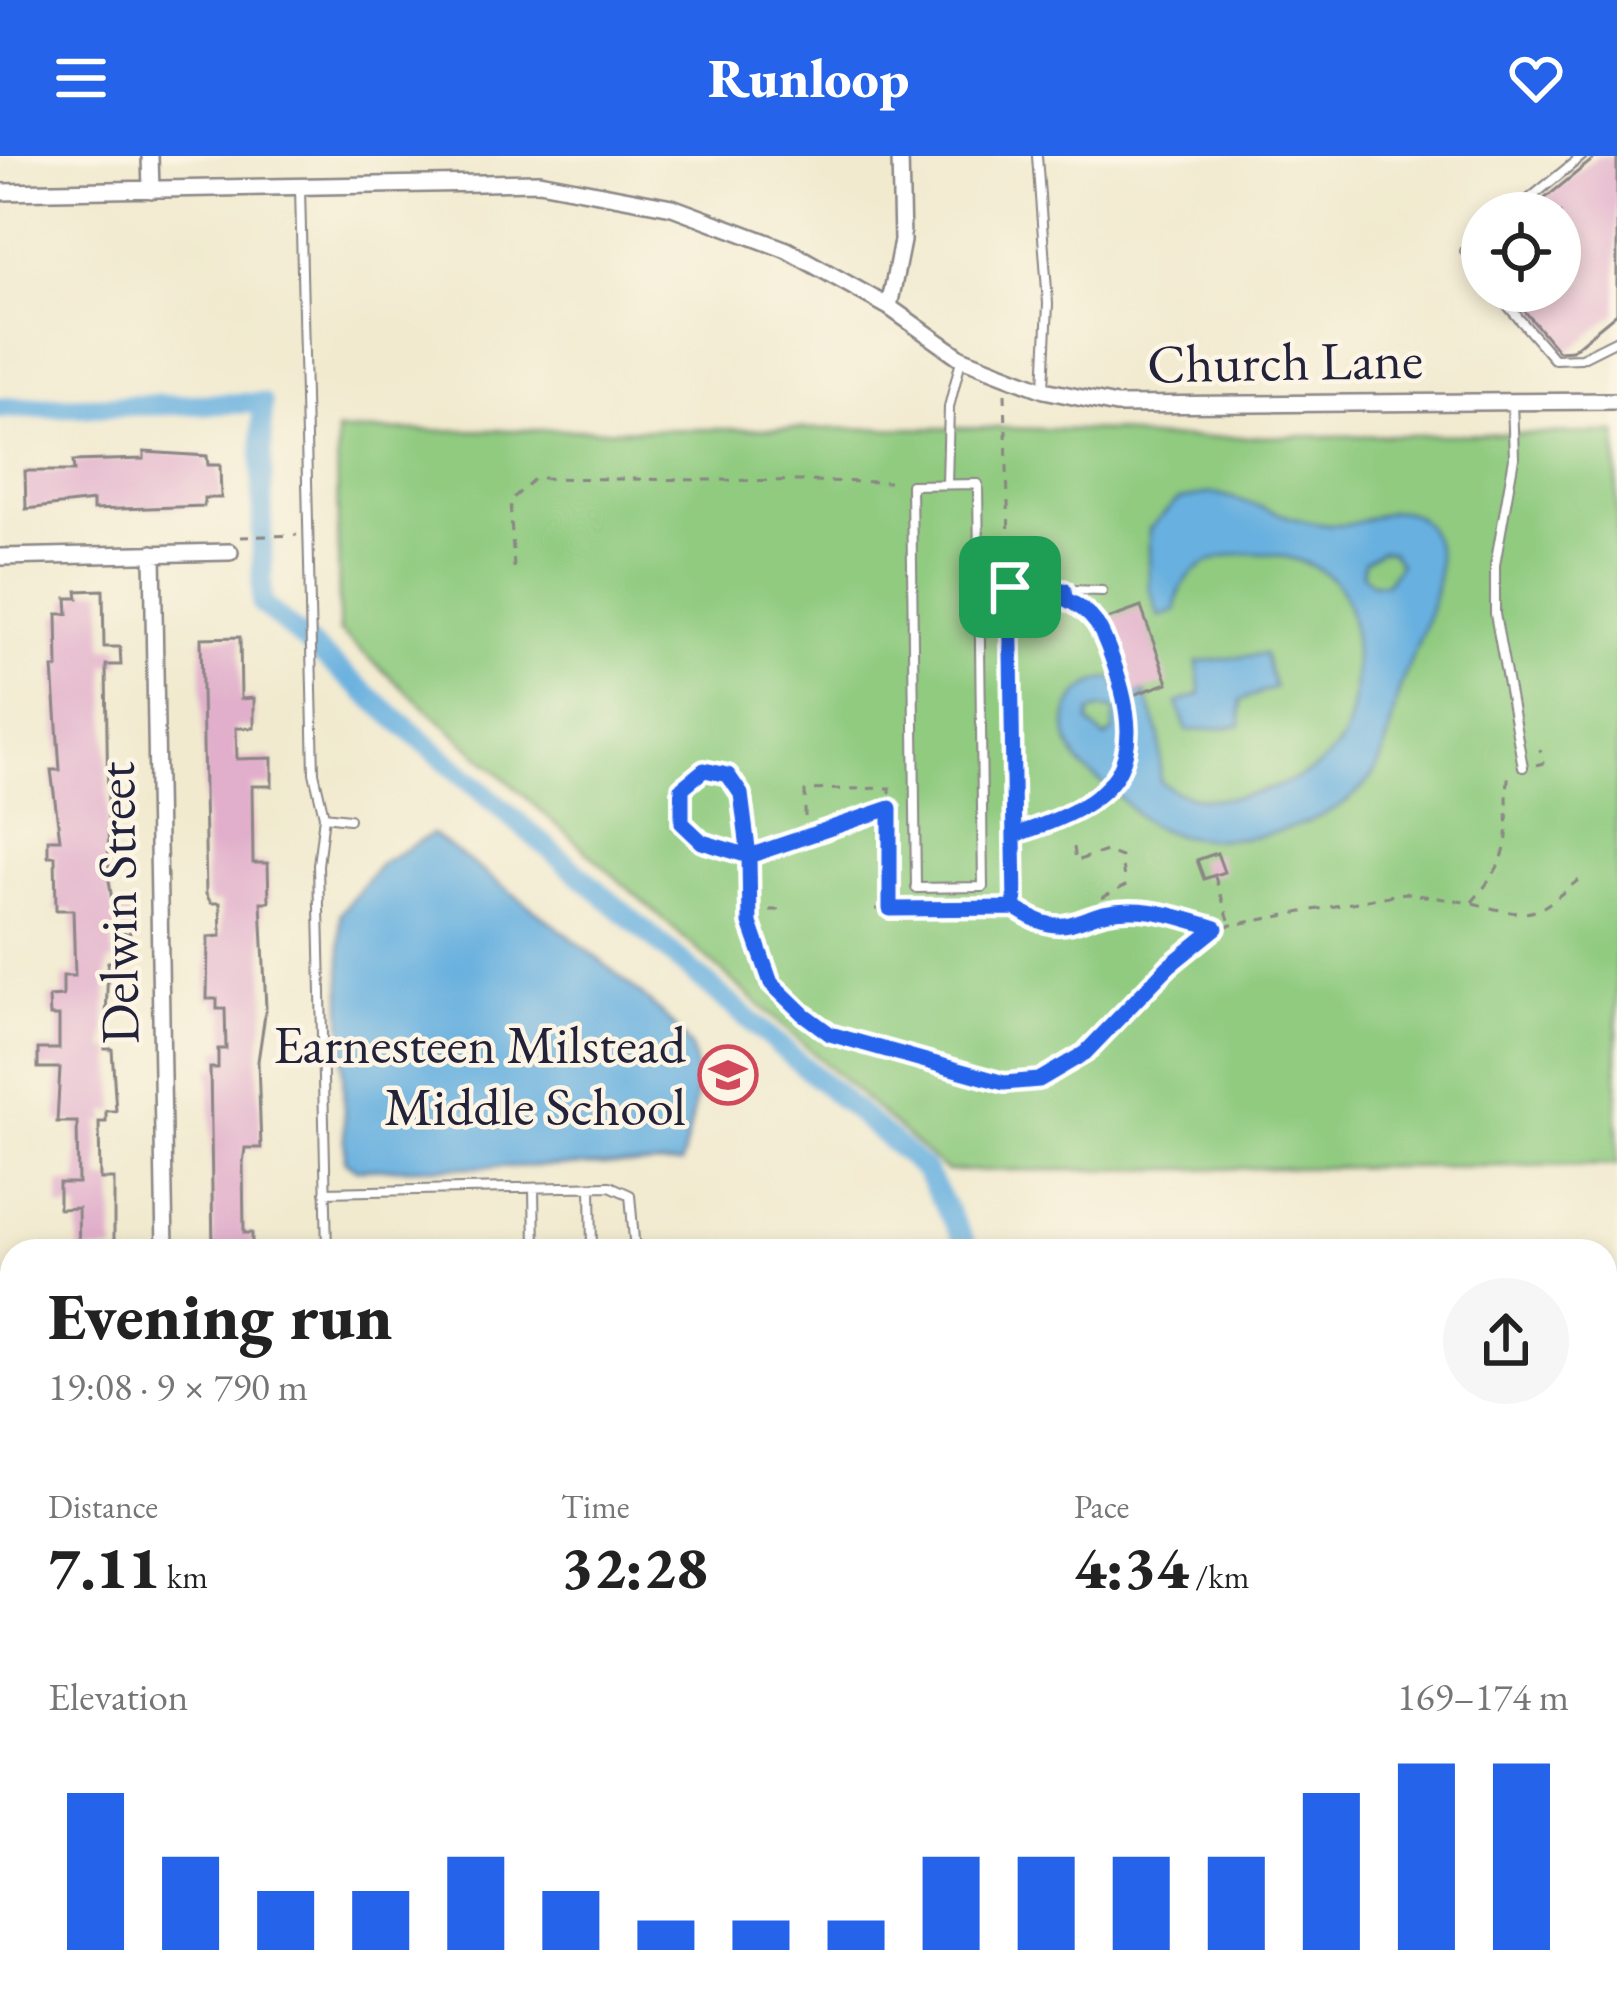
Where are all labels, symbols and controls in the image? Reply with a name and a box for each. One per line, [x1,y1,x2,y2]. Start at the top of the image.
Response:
text: Runloop [708,43,909,113]
icon: menu [48,45,114,111]
icon: heart [1503,45,1569,111]
map controls [1461,192,1581,312]
button: locate [1461,192,1581,312]
street label: Church Lane [1146,324,1424,398]
pin [959,536,1061,638]
icon: arrive [977,554,1043,620]
street label: Delwin Street [80,761,154,1045]
place label: Earnesteen Milstead Middle School [273,1009,687,1141]
school or university icon: Earnesteen Milstead Middle School [697,1044,759,1106]
text: Evening run [48,1273,393,1359]
button: share [1443,1278,1569,1404]
text: 19:08 · 9 × 790 m [48,1361,308,1412]
text: Distance [48,1485,158,1528]
text: Time [561,1485,630,1528]
text: Pace [1074,1485,1129,1528]
text: 7.11 [48,1528,160,1606]
text: 32:28 [561,1528,708,1606]
text: 4:34 [1074,1528,1189,1606]
text: km [160,1555,208,1598]
text: /km [1189,1555,1249,1598]
text: Elevation [48,1671,188,1722]
text: 169–174 m [1397,1671,1569,1722]

